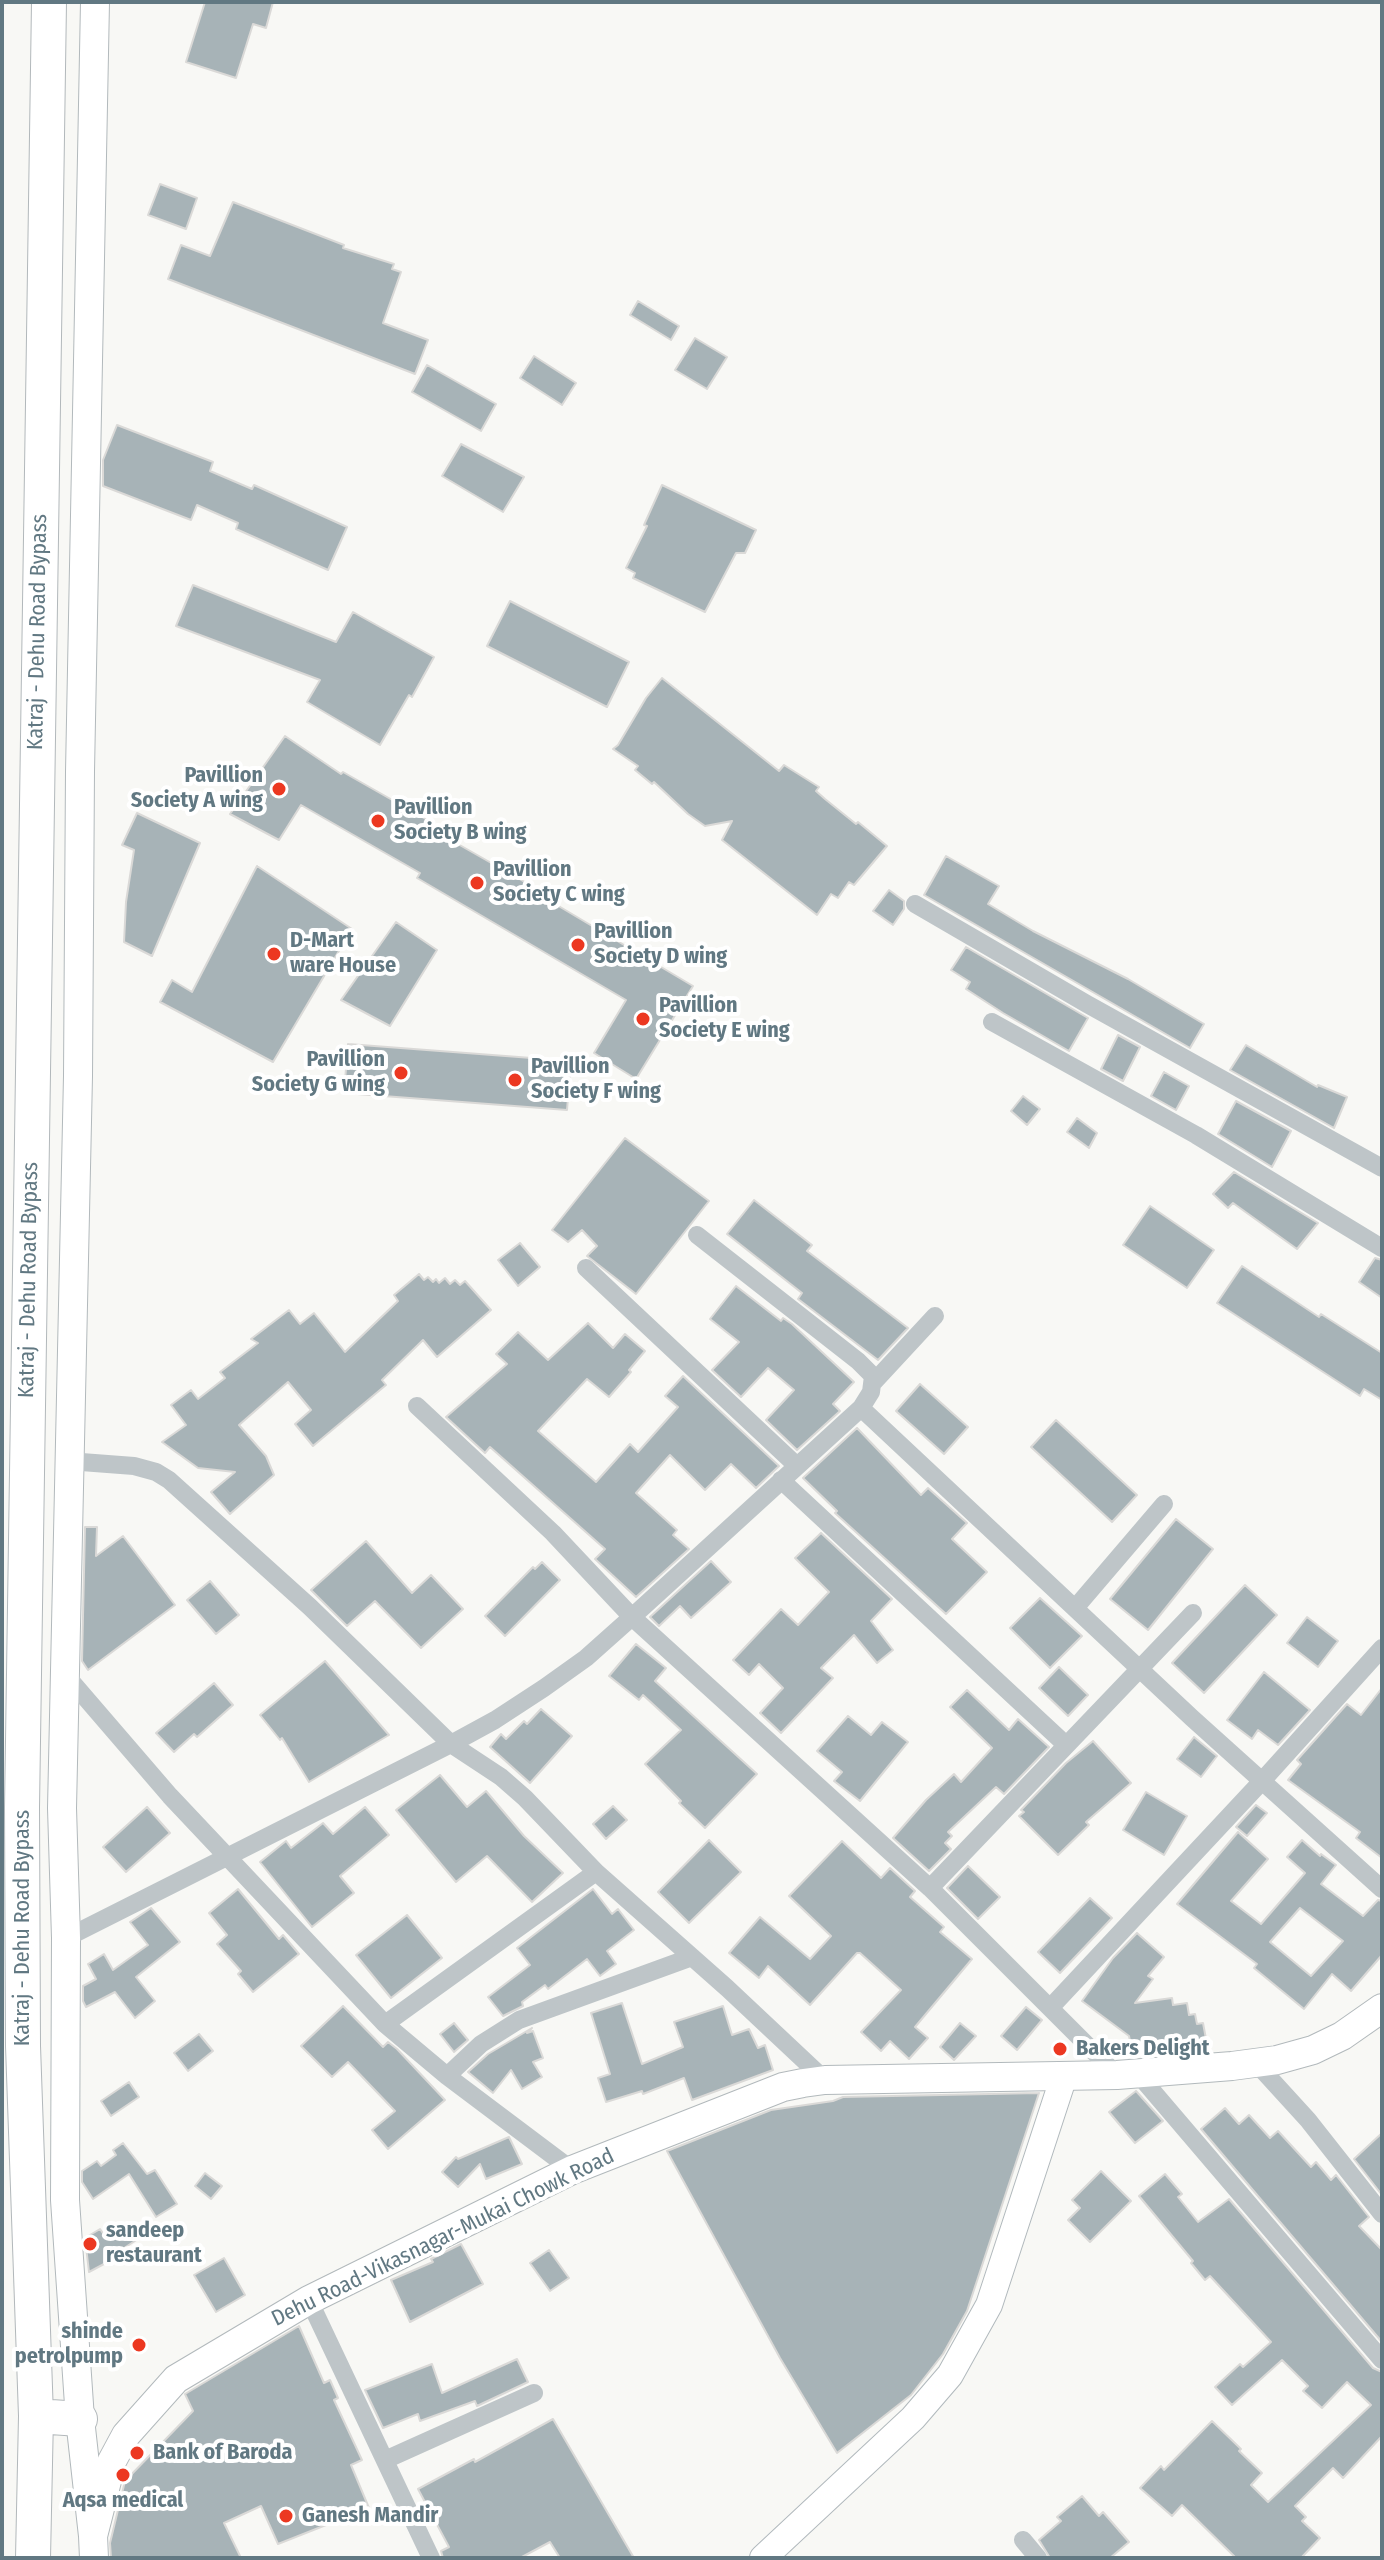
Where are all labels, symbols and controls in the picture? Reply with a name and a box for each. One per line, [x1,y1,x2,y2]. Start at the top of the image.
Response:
street label: Katraj - Dehu Road Bypass [23,514,53,750]
place label: Pavillion Society A wing [131,763,263,814]
marker: Pavillion Society A wing [270,780,288,798]
place label: Pavillion Society B wing [394,795,526,846]
marker: Pavillion Society B wing [369,812,387,830]
place label: Pavillion Society C wing [493,857,625,908]
marker: Pavillion Society C wing [468,874,486,892]
place label: Pavillion Society D wing [594,919,727,970]
place label: D-Mart ware House [290,928,396,980]
marker: Pavillion Society D wing [569,936,587,954]
marker: D-Mart ware House [265,945,283,963]
place label: Pavillion Society E wing [659,993,790,1044]
marker: Pavillion Society E wing [634,1010,652,1028]
place label: Pavillion Society G wing [252,1047,385,1098]
place label: Pavillion Society F wing [531,1054,661,1106]
marker: Pavillion Society G wing [392,1064,410,1082]
marker: Pavillion Society F wing [506,1071,524,1089]
street label: Katraj - Dehu Road Bypass [14,1162,44,1398]
street label: Katraj - Dehu Road Bypass [10,1810,36,2046]
place label: Bakers Delight [1076,2036,1209,2062]
marker: Bakers Delight [1051,2040,1069,2058]
street label: Dehu Road-Vikasnagar-Mukai Chowk Road [267,2143,619,2333]
place label: sandeep restaurant [106,2218,202,2270]
marker: sandeep restaurant [81,2235,99,2253]
place label: shinde petrolpump [15,2319,123,2370]
marker: shinde petrolpump [130,2336,148,2354]
place label: Bank of Baroda [153,2440,292,2466]
marker: Bank of Baroda [128,2444,146,2462]
marker: Aqsa medical [114,2466,132,2484]
place label: Aqsa medical [63,2488,183,2514]
place label: Ganesh Mandir [302,2503,438,2529]
marker: Ganesh Mandir [277,2507,295,2525]

